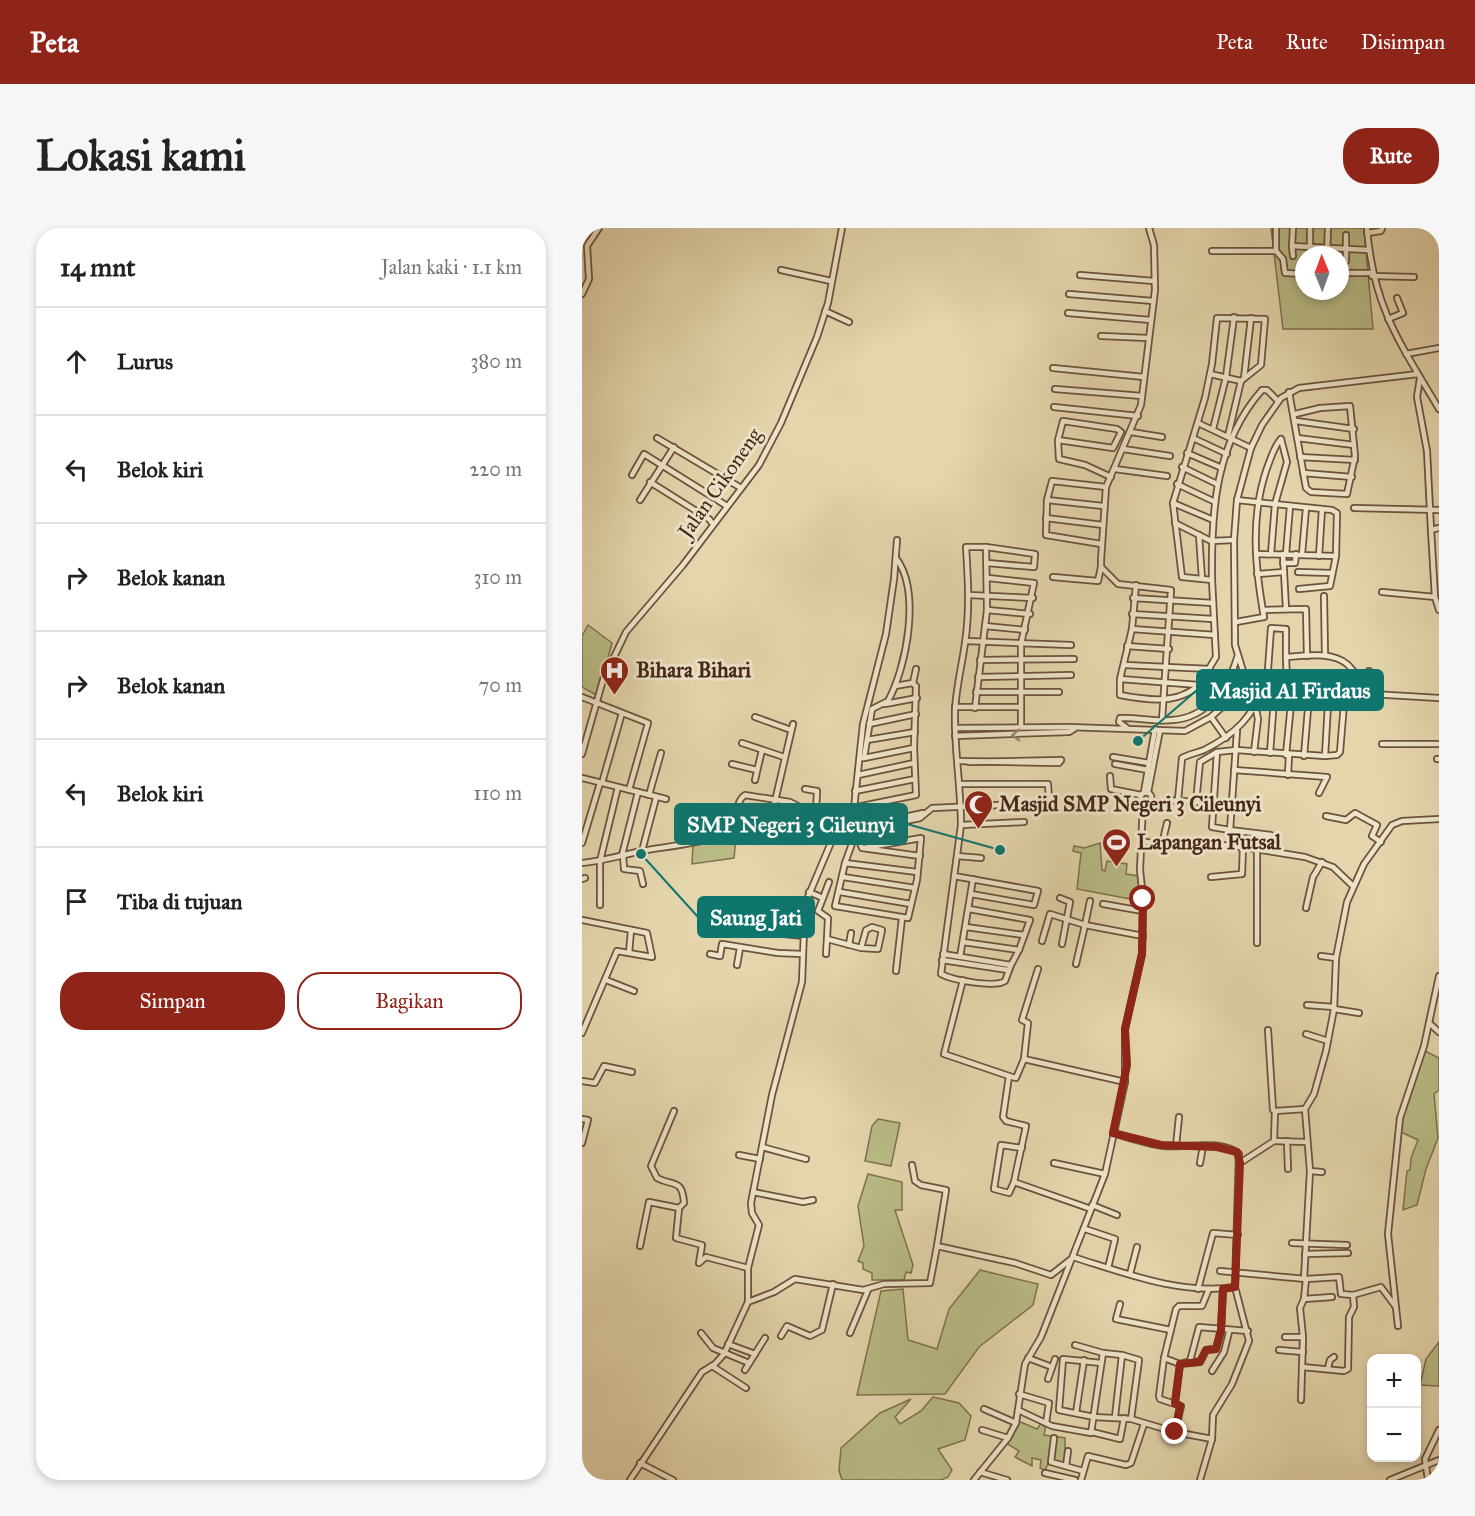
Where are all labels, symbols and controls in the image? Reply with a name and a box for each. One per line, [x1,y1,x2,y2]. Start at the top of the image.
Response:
text: Peta [30,25,79,60]
text: Peta [1216,29,1253,55]
text: Rute [1286,29,1328,55]
text: Disimpan [1361,29,1445,55]
button: Rute [1343,128,1439,184]
text: Lokasi kami [36,130,246,182]
north arrow [1295,246,1349,300]
text: 14 mnt [60,251,135,283]
text: Jalan kaki · 1.1 km [381,255,522,279]
icon: ahead [60,345,93,378]
text: Lurus [117,348,173,375]
text: 380 m [471,349,522,373]
street label: Jalan Cikoneng [671,423,768,545]
icon: left [60,453,93,486]
text: Belok kiri [117,456,203,483]
text: 220 m [470,457,522,481]
icon: right [60,561,93,594]
text: Belok kanan [117,564,225,591]
text: 310 m [473,565,522,589]
hospital icon: Bihara Bihari [599,654,631,696]
place label: Bihara Bihari [636,657,751,683]
icon: right [60,669,93,702]
callout: Masjid Al Firdaus [1197,670,1383,710]
text: Belok kanan [117,672,225,699]
text: 70 m [479,673,522,697]
text: Masjid Al Firdaus [1209,677,1371,704]
one-way arrow [1012,729,1021,741]
icon: left [60,777,93,810]
text: Belok kiri [117,780,203,807]
text: 110 m [474,781,522,805]
mosque icon: Masjid SMP Negeri 3 Cileunyi [962,788,994,830]
place label: Masjid SMP Negeri 3 Cileunyi [999,791,1262,817]
callout: SMP Negeri 3 Cileunyi [675,804,907,844]
text: SMP Negeri 3 Cileunyi [687,811,896,838]
sports icon: Lapangan Futsal [1100,826,1132,868]
place label: Lapangan Futsal [1137,829,1282,855]
icon: arrive [60,885,93,918]
route start [1129,885,1155,911]
text: Tiba di tujuan [117,888,242,915]
callout: Saung Jati [698,897,814,937]
text: Saung Jati [710,904,803,932]
button: Simpan [60,972,285,1030]
button: Bagikan [297,972,522,1030]
map controls [1367,1354,1421,1462]
button: + [1367,1354,1421,1408]
button: − [1367,1408,1421,1462]
route end [1161,1418,1187,1444]

